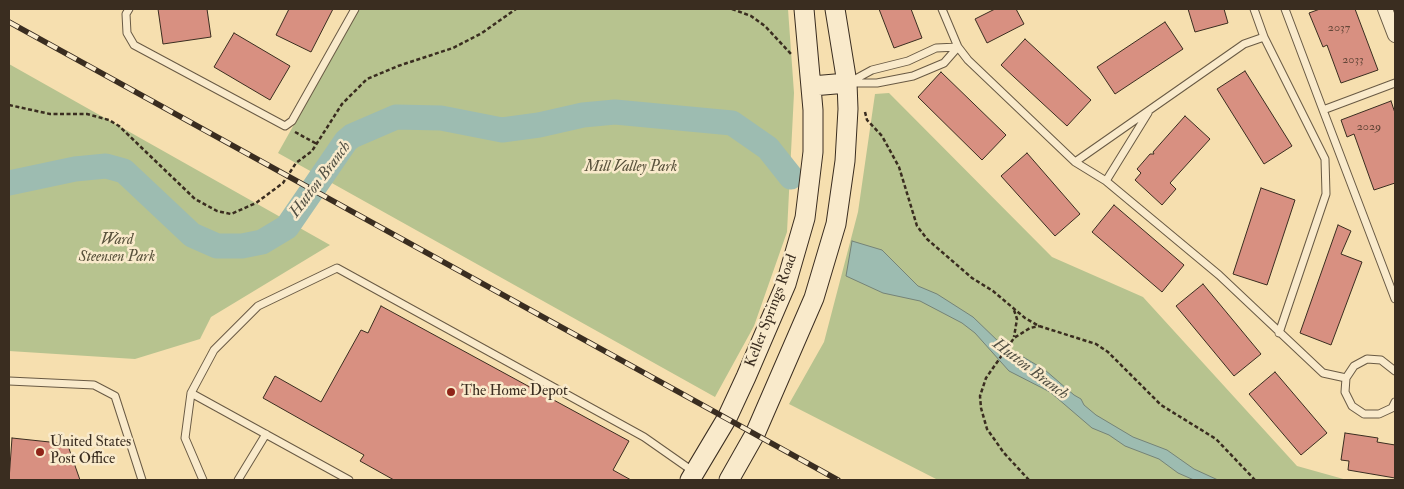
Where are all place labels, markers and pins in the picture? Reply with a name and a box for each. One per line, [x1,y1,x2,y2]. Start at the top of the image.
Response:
place label: The Home Depot [461,383,568,401]
marker: The Home Depot [445,386,457,398]
place label: United States Post Office [50,434,131,469]
marker: United States Post Office [34,446,46,458]

